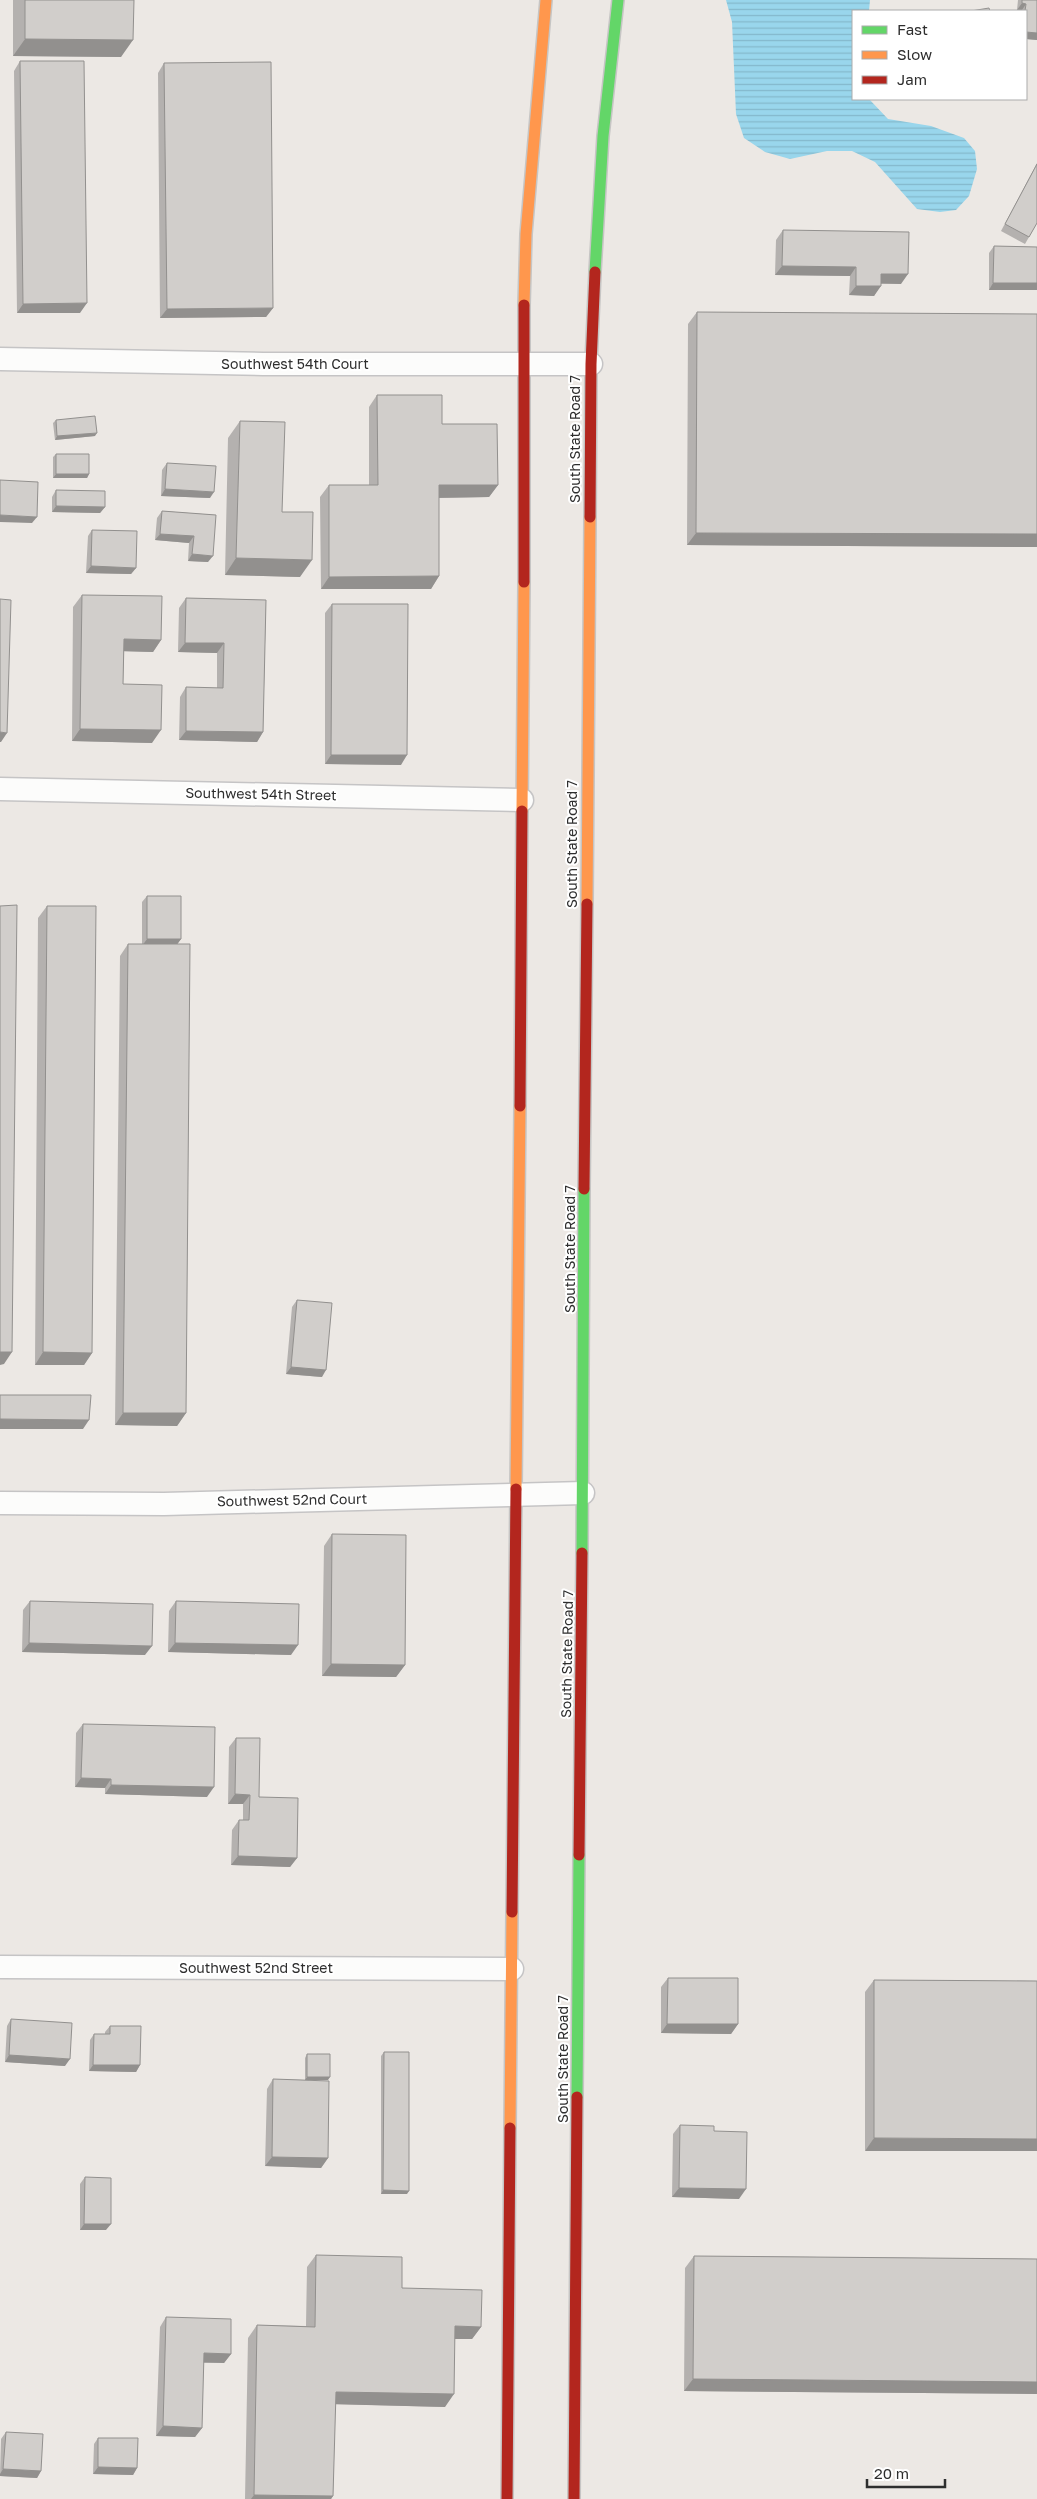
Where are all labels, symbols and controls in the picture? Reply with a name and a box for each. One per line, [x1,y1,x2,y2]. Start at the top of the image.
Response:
legend [852,10,1027,100]
text: Fast [897,20,928,38]
text: Slow [897,45,932,63]
text: Jam [897,70,927,88]
street label: Southwest 54th Court [221,355,369,372]
street label: South State Road 7 [566,375,583,503]
street label: South State Road 7 [563,780,580,908]
street label: Southwest 54th Street [185,784,337,803]
street label: South State Road 7 [561,1185,578,1313]
street label: Southwest 52nd Court [217,1490,367,1509]
street label: South State Road 7 [557,1590,576,1718]
street label: Southwest 52nd Street [179,1959,333,1976]
street label: South State Road 7 [554,1995,571,2123]
scale bar [867,2456,944,2488]
text: 20 m [874,2464,909,2482]

